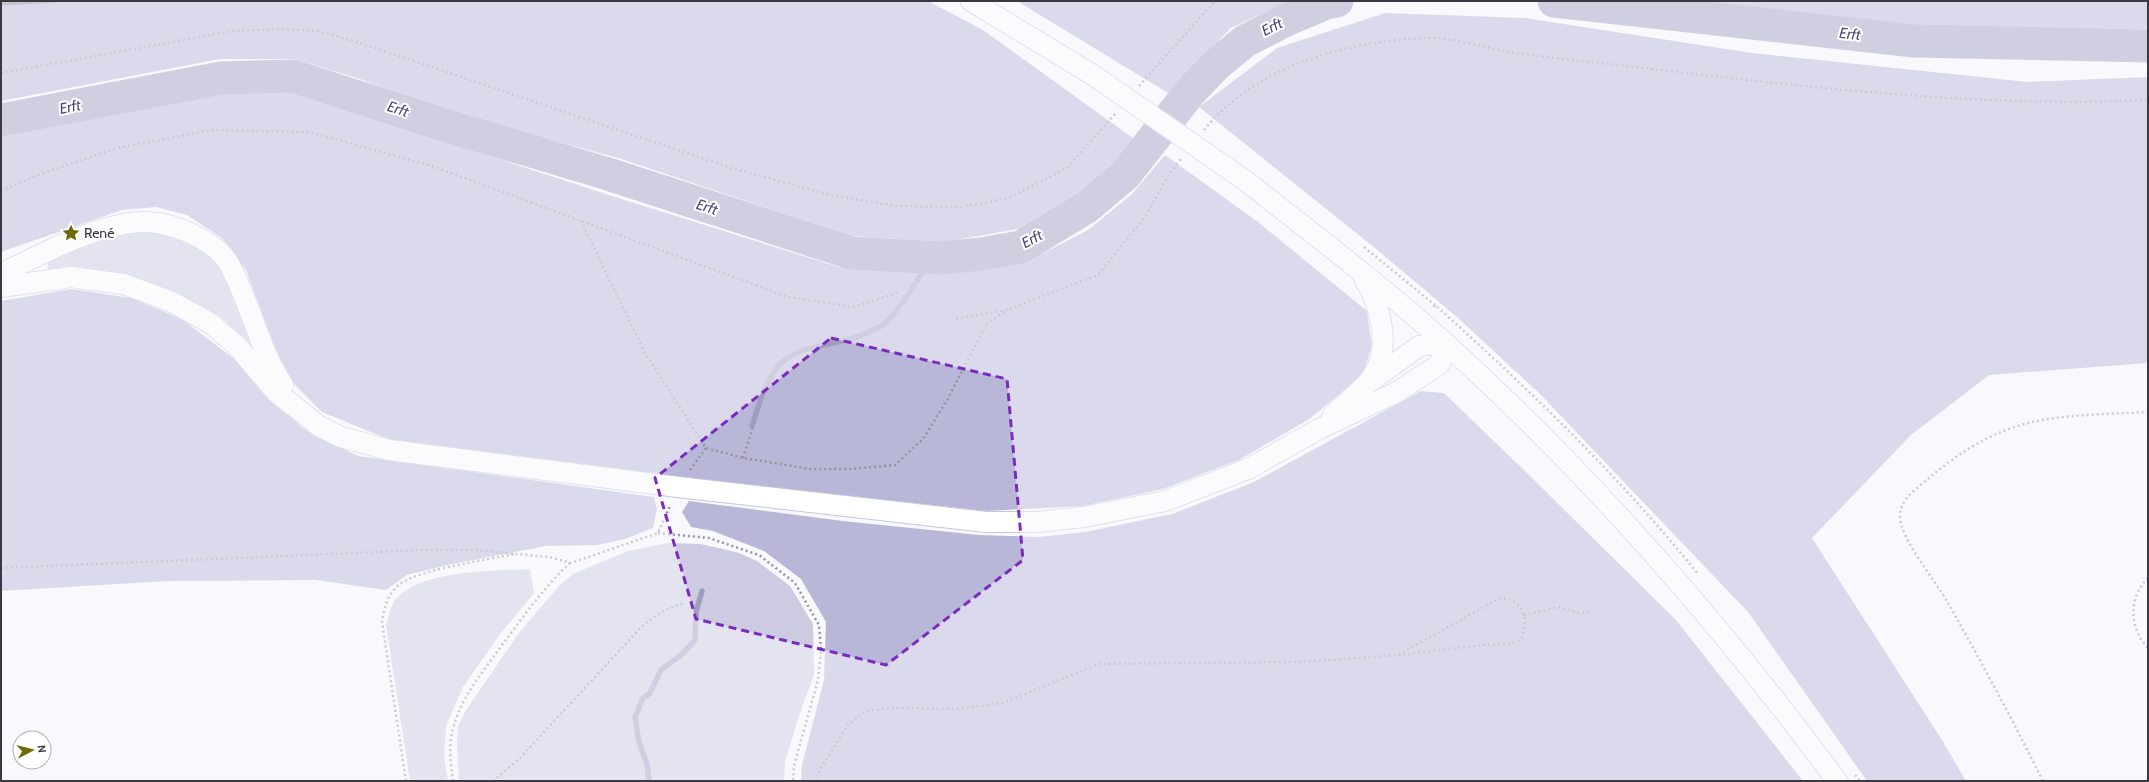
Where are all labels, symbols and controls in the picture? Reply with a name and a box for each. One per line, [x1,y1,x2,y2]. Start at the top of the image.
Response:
water label: Erft [1258,14,1286,40]
water label: Erft [1838,24,1862,44]
water label: Erft [58,96,83,118]
water label: Erft [385,97,411,121]
water label: Erft [694,195,720,219]
place icon: René [61,223,81,243]
place label: René [84,224,114,242]
water label: Erft [1018,226,1046,252]
north arrow [12,730,52,770]
text: N [35,744,49,753]

